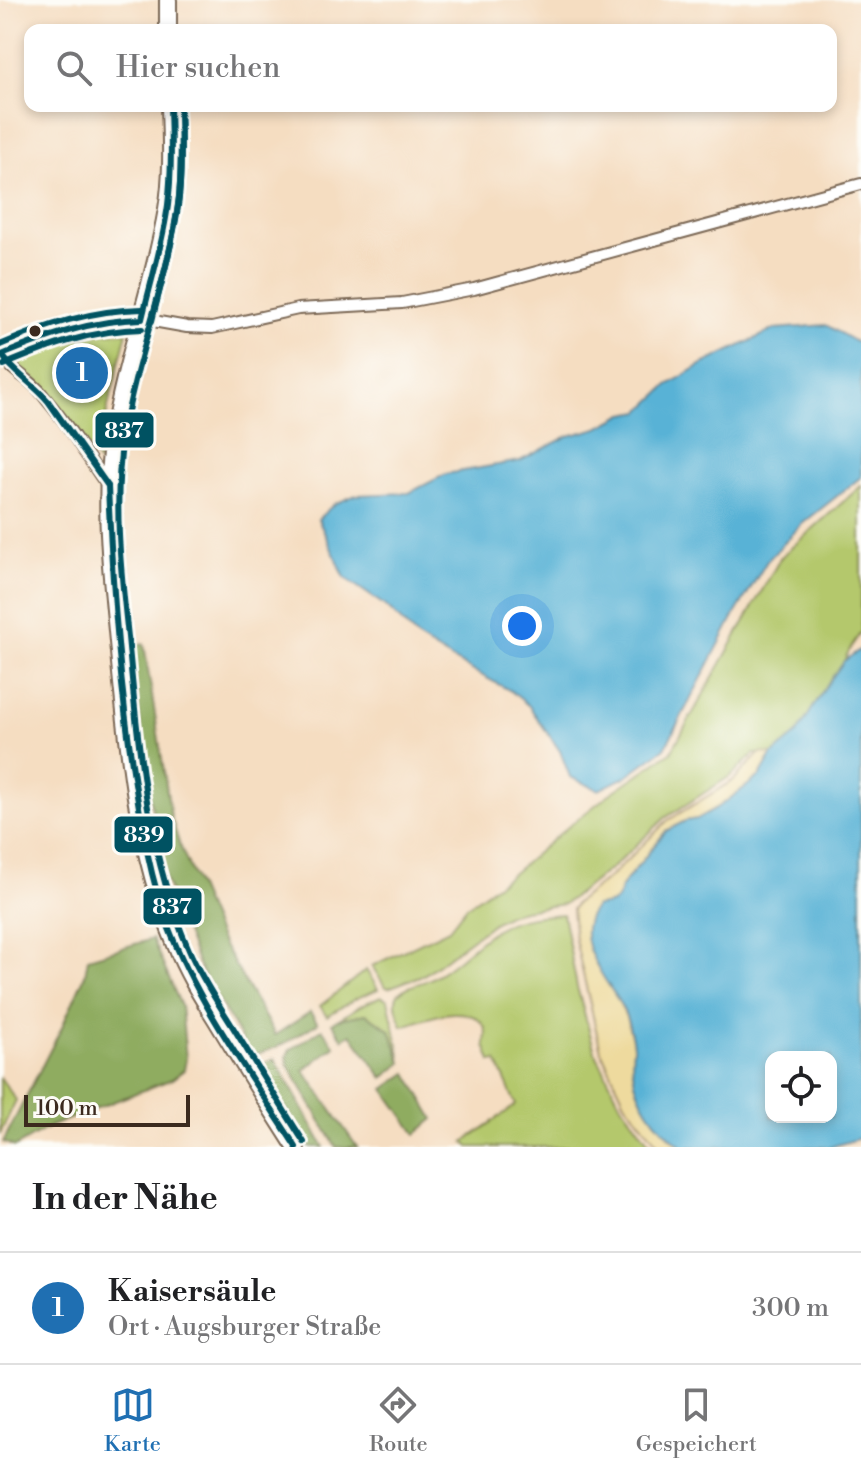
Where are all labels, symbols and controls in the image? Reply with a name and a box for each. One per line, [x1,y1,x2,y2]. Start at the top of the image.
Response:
search box [24,24,837,112]
icon: search [52,46,96,90]
text: Hier suchen [116,49,280,87]
unlabelled marker [27,323,43,339]
pin: 1 [56,343,108,403]
line badge: 837 [94,411,155,449]
text: 837 [104,418,144,445]
your location [502,606,542,646]
line badge: 839 [113,815,174,854]
text: 839 [123,822,165,849]
line badge: 837 [142,887,203,926]
text: 837 [152,894,192,921]
map controls [765,1051,837,1123]
button: locate [765,1051,837,1123]
scale bar [24,1091,190,1127]
text: 100 m [36,1095,98,1122]
text: In der Nähe [32,1178,218,1220]
text: Kaisersäule [108,1273,276,1311]
text: 1 [52,1292,64,1324]
text: 300 m [752,1292,829,1324]
text: Ort · Augsburger Straße [108,1311,382,1343]
tab: Karte [104,1383,161,1458]
tab: Route [369,1383,428,1458]
tab: Gespeichert [636,1383,757,1458]

